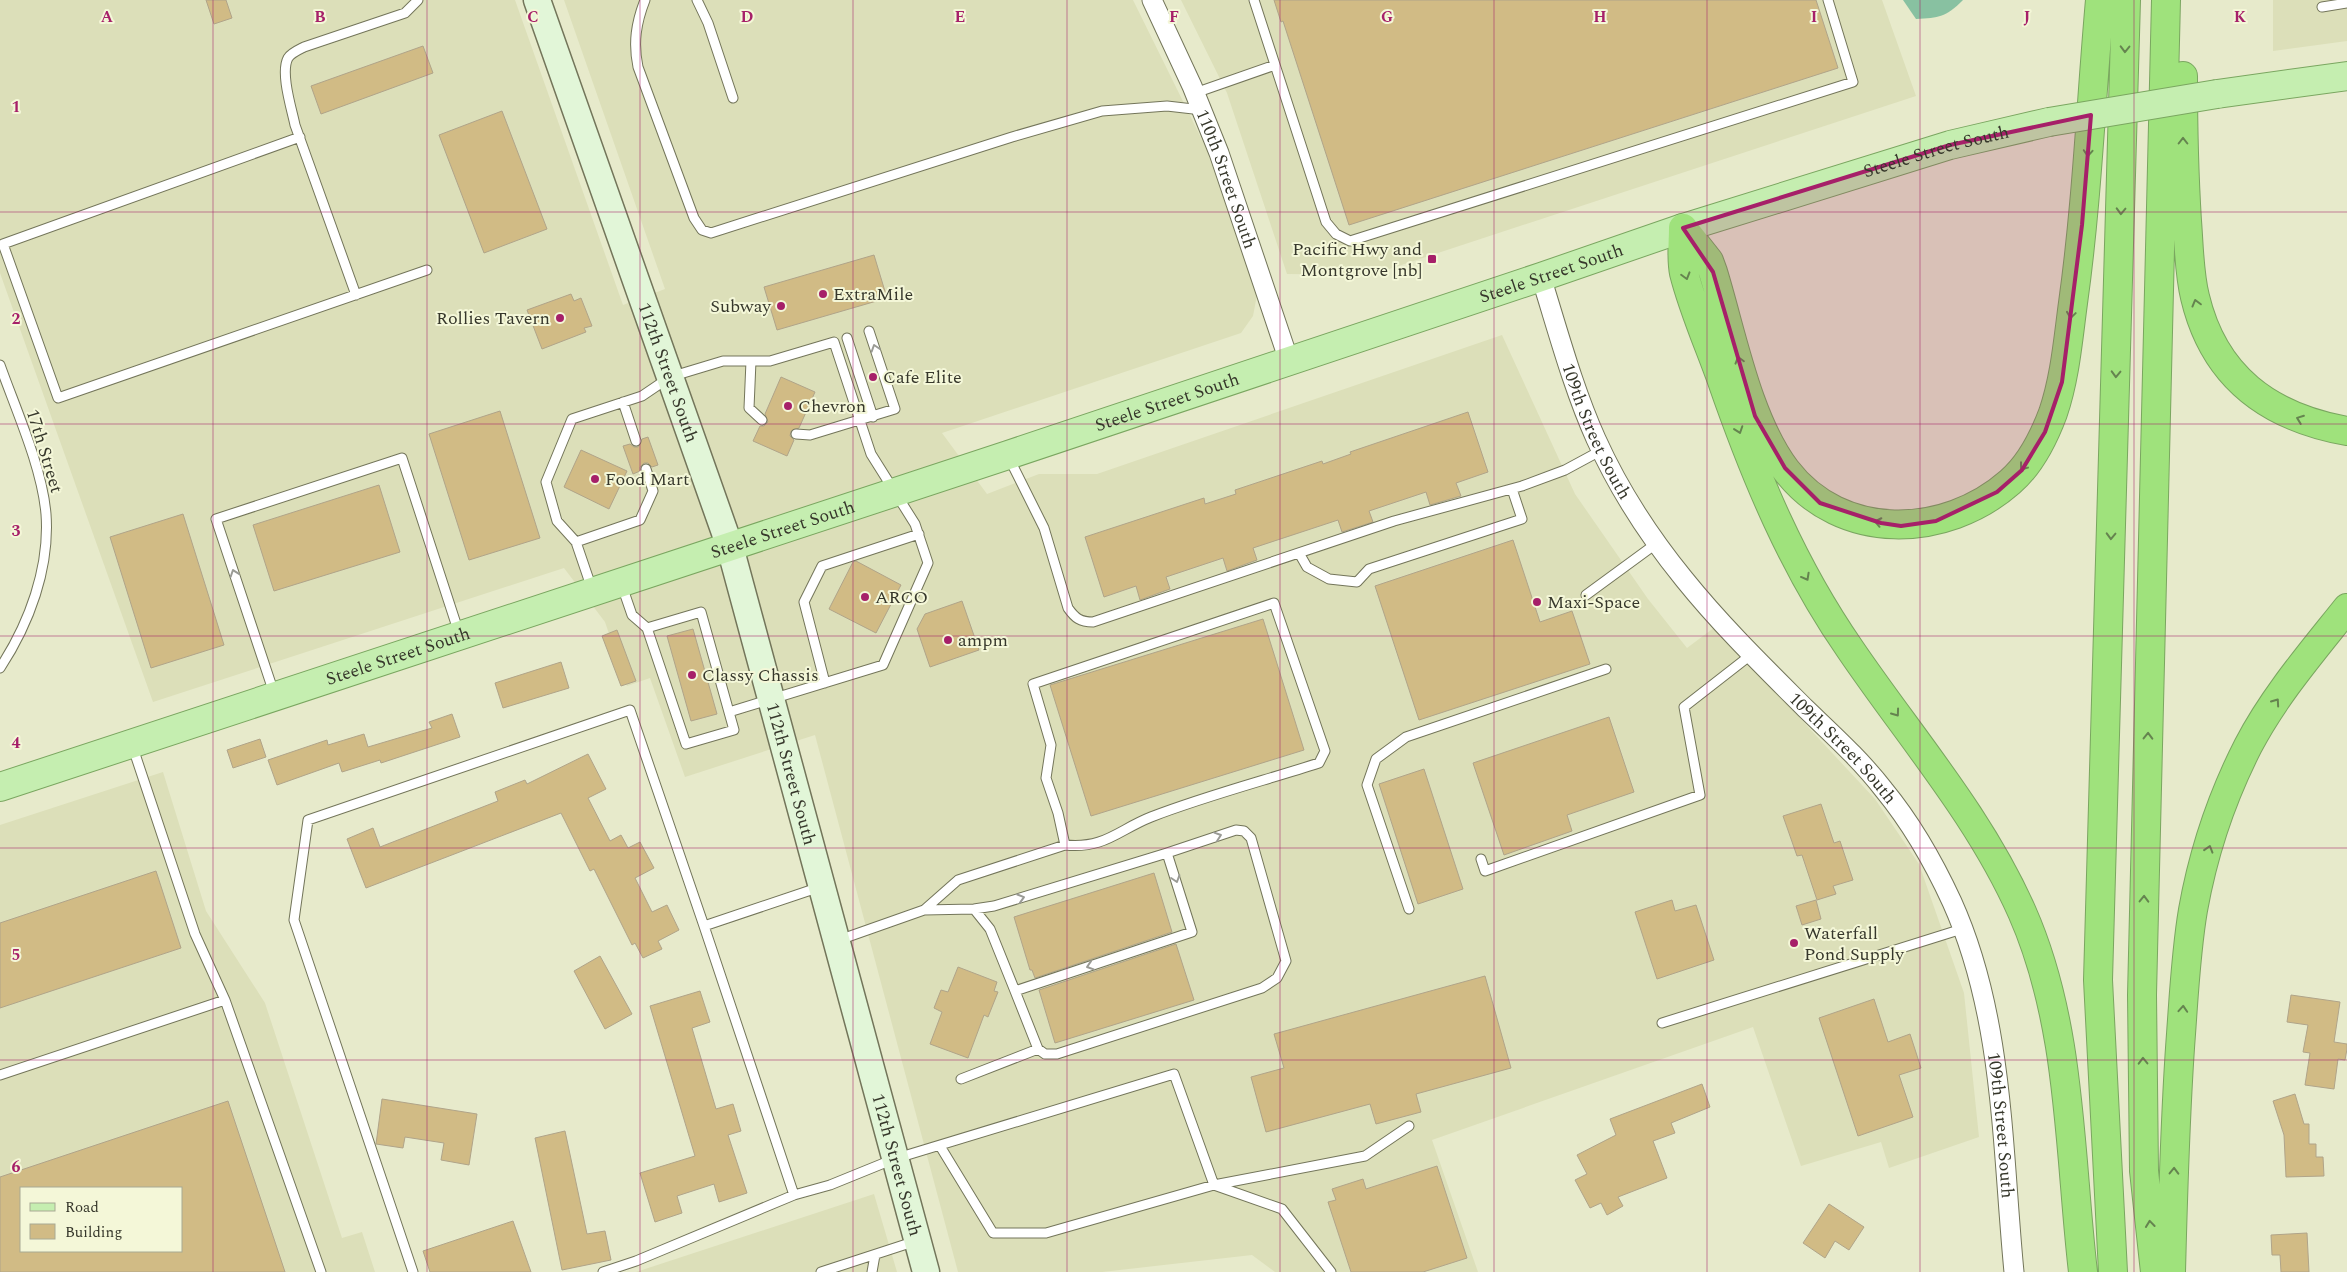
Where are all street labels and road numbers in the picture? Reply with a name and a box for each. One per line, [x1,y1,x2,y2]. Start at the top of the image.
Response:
street label: 110th Street South [1189,105,1263,253]
street label: Steele Street South [1860,119,2012,185]
street label: Steele Street South [1476,237,1627,311]
street label: 112th Street South [631,299,705,446]
street label: 109th Street South [1554,360,1638,505]
street label: Steele Street South [1092,366,1243,439]
street label: 17th Street [19,406,70,496]
street label: Steele Street South [707,493,858,566]
street label: Steele Street South [322,620,474,693]
street label: 109th Street South [1782,686,1903,810]
street label: 112th Street South [759,700,823,848]
street label: 109th Street South [1980,1050,2021,1199]
street label: 112th Street South [864,1091,929,1239]

